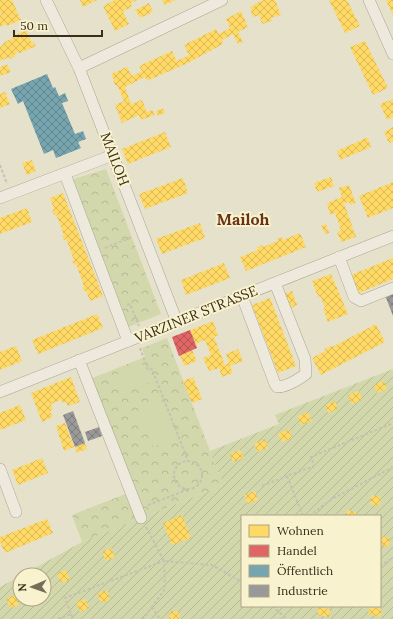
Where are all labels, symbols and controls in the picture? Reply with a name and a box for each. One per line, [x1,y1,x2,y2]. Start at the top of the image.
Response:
scale bar [14,12,102,38]
text: 50 m [20,18,48,33]
street label: MAILOH [97,130,133,188]
district label: Mailoh [217,209,270,229]
street label: VARZINER STRASSE [131,281,260,347]
legend [241,515,381,607]
text: Wohnen [277,523,324,538]
text: Handel [277,543,317,558]
text: Öffentlich [277,563,333,578]
north arrow [12,567,52,607]
text: N [15,582,29,592]
text: Industrie [277,583,328,598]

